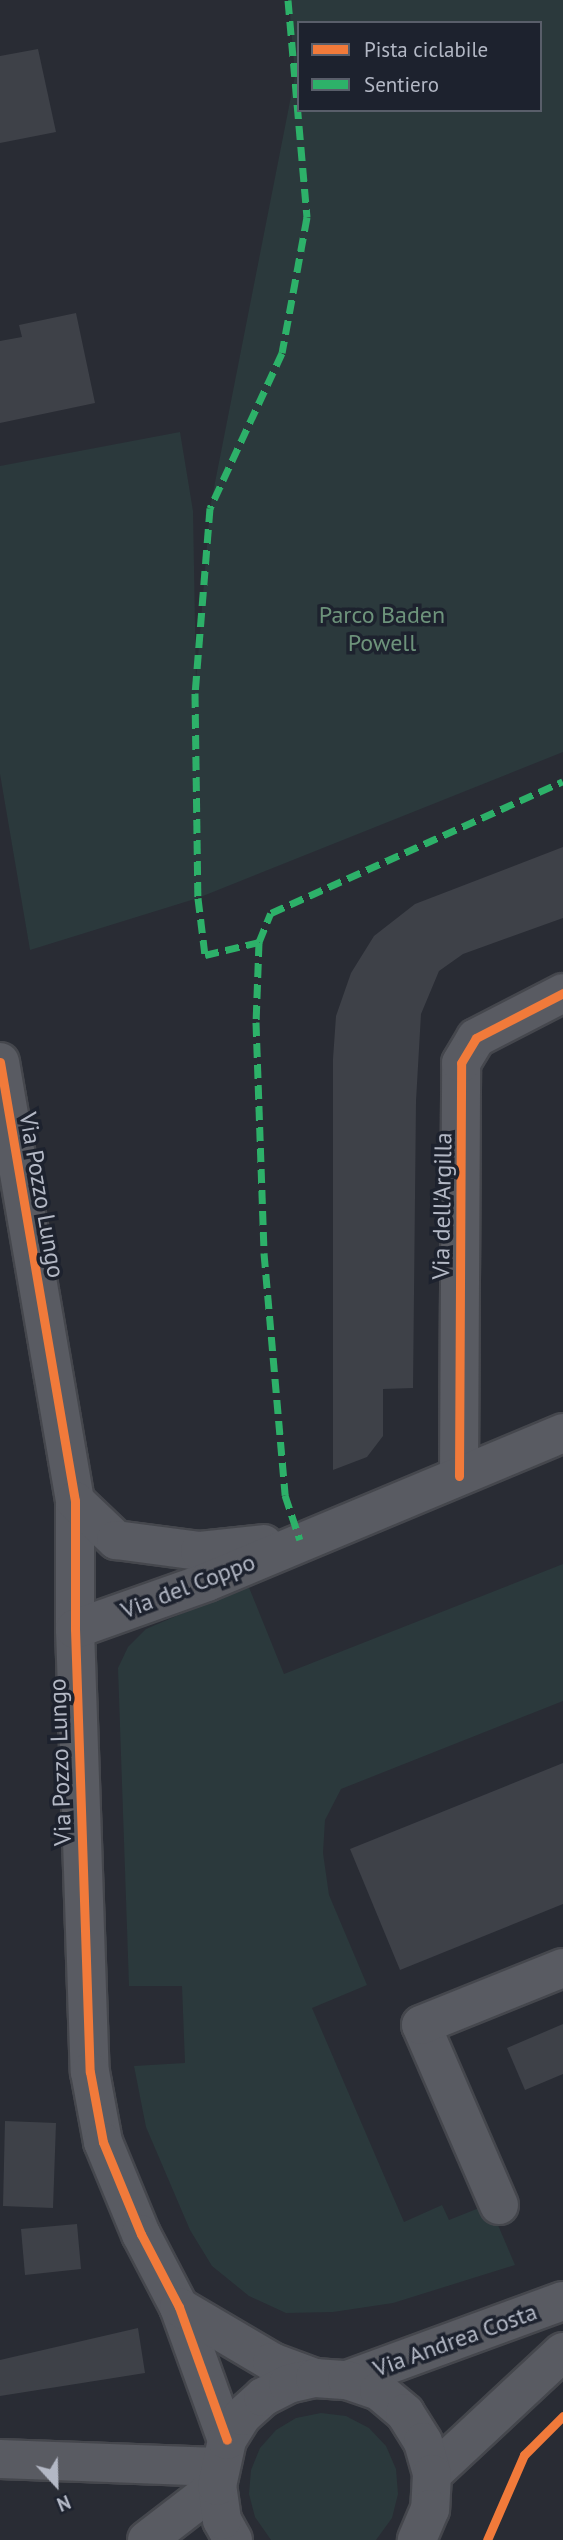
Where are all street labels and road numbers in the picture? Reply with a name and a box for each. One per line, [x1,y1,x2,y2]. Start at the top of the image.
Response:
street label: Via Pozzo Lungo [13,1110,71,1280]
street label: Via dell'Argilla [426,1132,458,1280]
street label: Via del Coppo [117,1547,259,1625]
street label: Via Pozzo Lungo [43,1678,77,1846]
street label: Via Andrea Costa [369,2297,541,2383]

